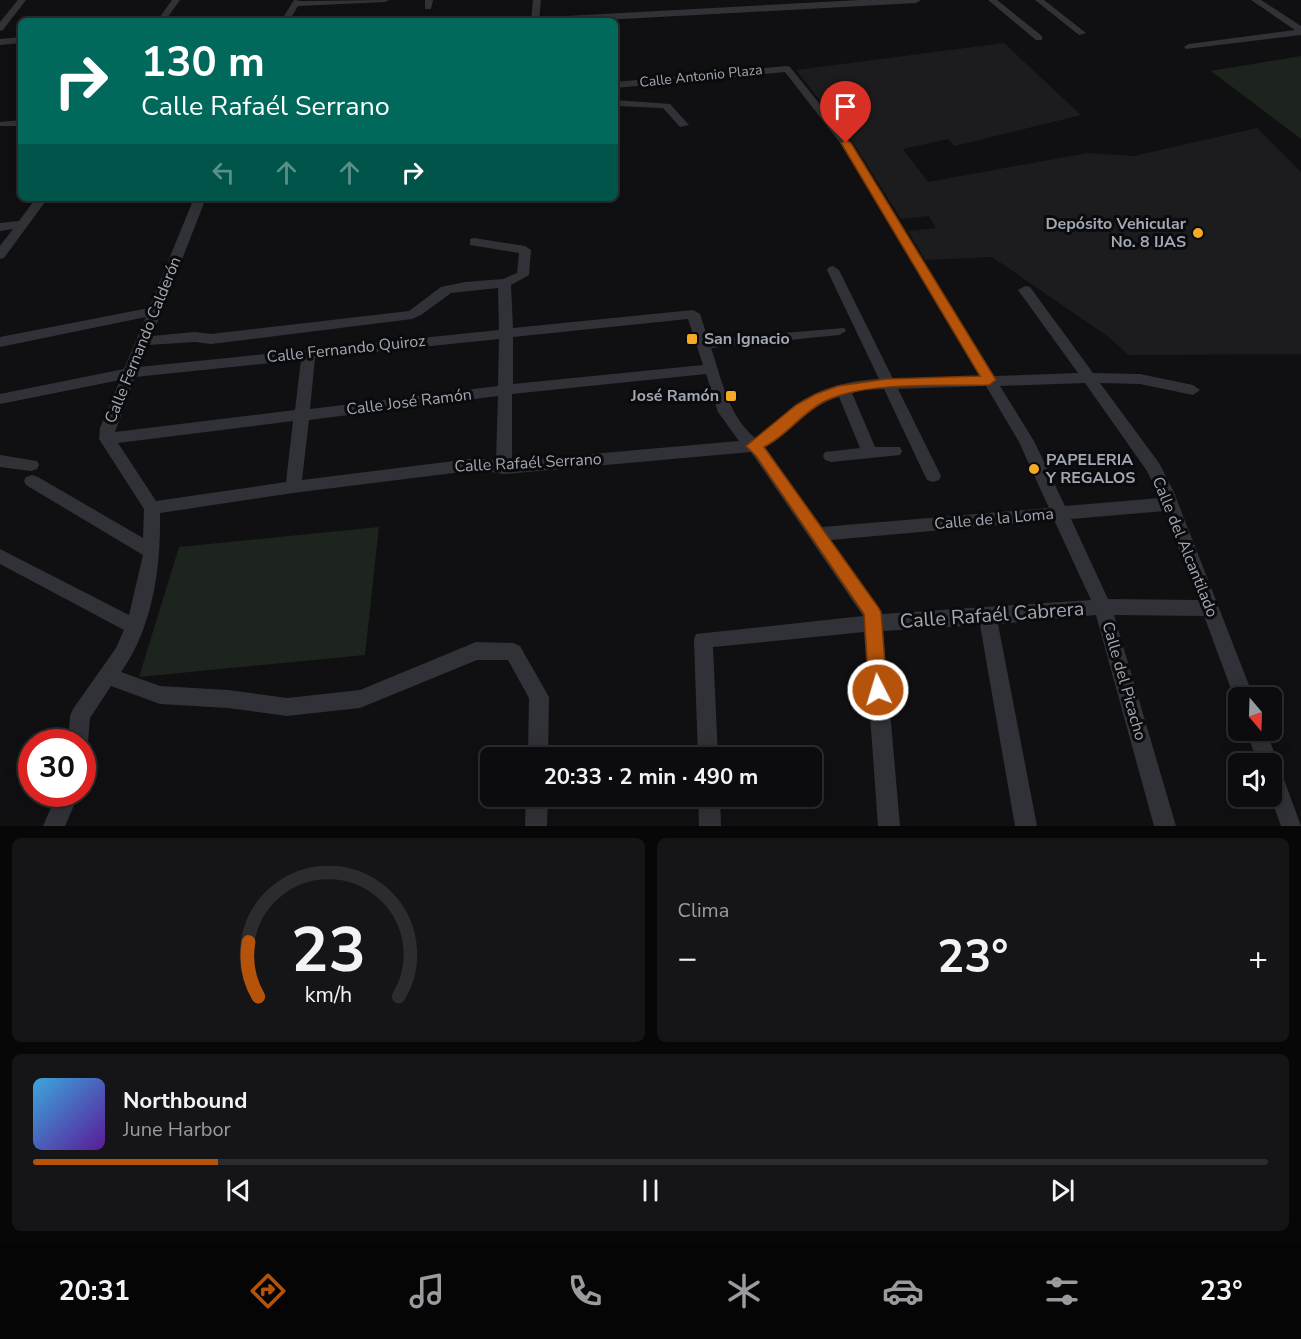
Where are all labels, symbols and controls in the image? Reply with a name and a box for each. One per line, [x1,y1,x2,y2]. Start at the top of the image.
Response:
text: 130 m [141,34,265,91]
icon: right [42,42,120,120]
street label: Calle Antonio Plaza [639,60,763,92]
pin [820,81,871,143]
text: Calle Rafaél Serrano [141,88,390,125]
icon: arrive [829,90,862,123]
icon: left [207,156,240,189]
icon: ahead [270,156,303,189]
icon: ahead [333,156,366,189]
icon: right [396,156,429,189]
place label: Depósito Vehicular No. 8 IJAS [1045,213,1187,253]
marker: Depósito Vehicular No. 8 IJAS [1191,226,1205,240]
street label: Calle Fernando Calderón [99,253,187,427]
place label: San Ignacio [704,328,790,350]
street label: Calle Fernando Quiroz [266,330,426,368]
marker: San Ignacio [685,332,699,346]
street label: Calle José Ramón [345,383,473,421]
place label: José Ramón [630,385,719,407]
marker: José Ramón [724,389,738,403]
street label: Calle Rafaél Serrano [454,448,602,478]
place label: PAPELERIA Y REGALOS [1045,449,1135,489]
marker: PAPELERIA Y REGALOS [1027,462,1041,476]
street label: Calle del Alcantilado [1147,473,1223,621]
street label: Calle de la Loma [933,503,1055,535]
street label: Calle Rafaél Cabrera [899,595,1085,635]
street label: Calle del Picacho [1097,619,1152,743]
position arrow [846,658,910,722]
north arrow [1228,687,1282,741]
map controls [1228,687,1282,807]
speed limit sign: 30 [18,729,96,807]
button: sound [1228,753,1282,807]
text: 20:33 · 2 min · 490 m [544,762,758,792]
text: Clima [678,897,729,924]
text: 23 [291,908,366,993]
text: 23° [937,927,1008,988]
text: − [678,936,697,981]
text: + [1248,936,1268,981]
text: km/h [305,980,352,1010]
text: Northbound [123,1086,247,1116]
text: June Harbor [123,1116,231,1143]
icon: previous [222,1174,255,1207]
icon: pause [634,1174,667,1207]
icon: next [1046,1174,1079,1207]
icon: directions [247,1270,289,1312]
icon: music [406,1270,448,1312]
icon: phone [564,1270,606,1312]
icon: climate [723,1270,765,1312]
icon: car [882,1270,924,1312]
icon: filters [1041,1270,1083,1312]
text: 20:31 [58,1273,130,1310]
text: 23° [1200,1273,1242,1310]

